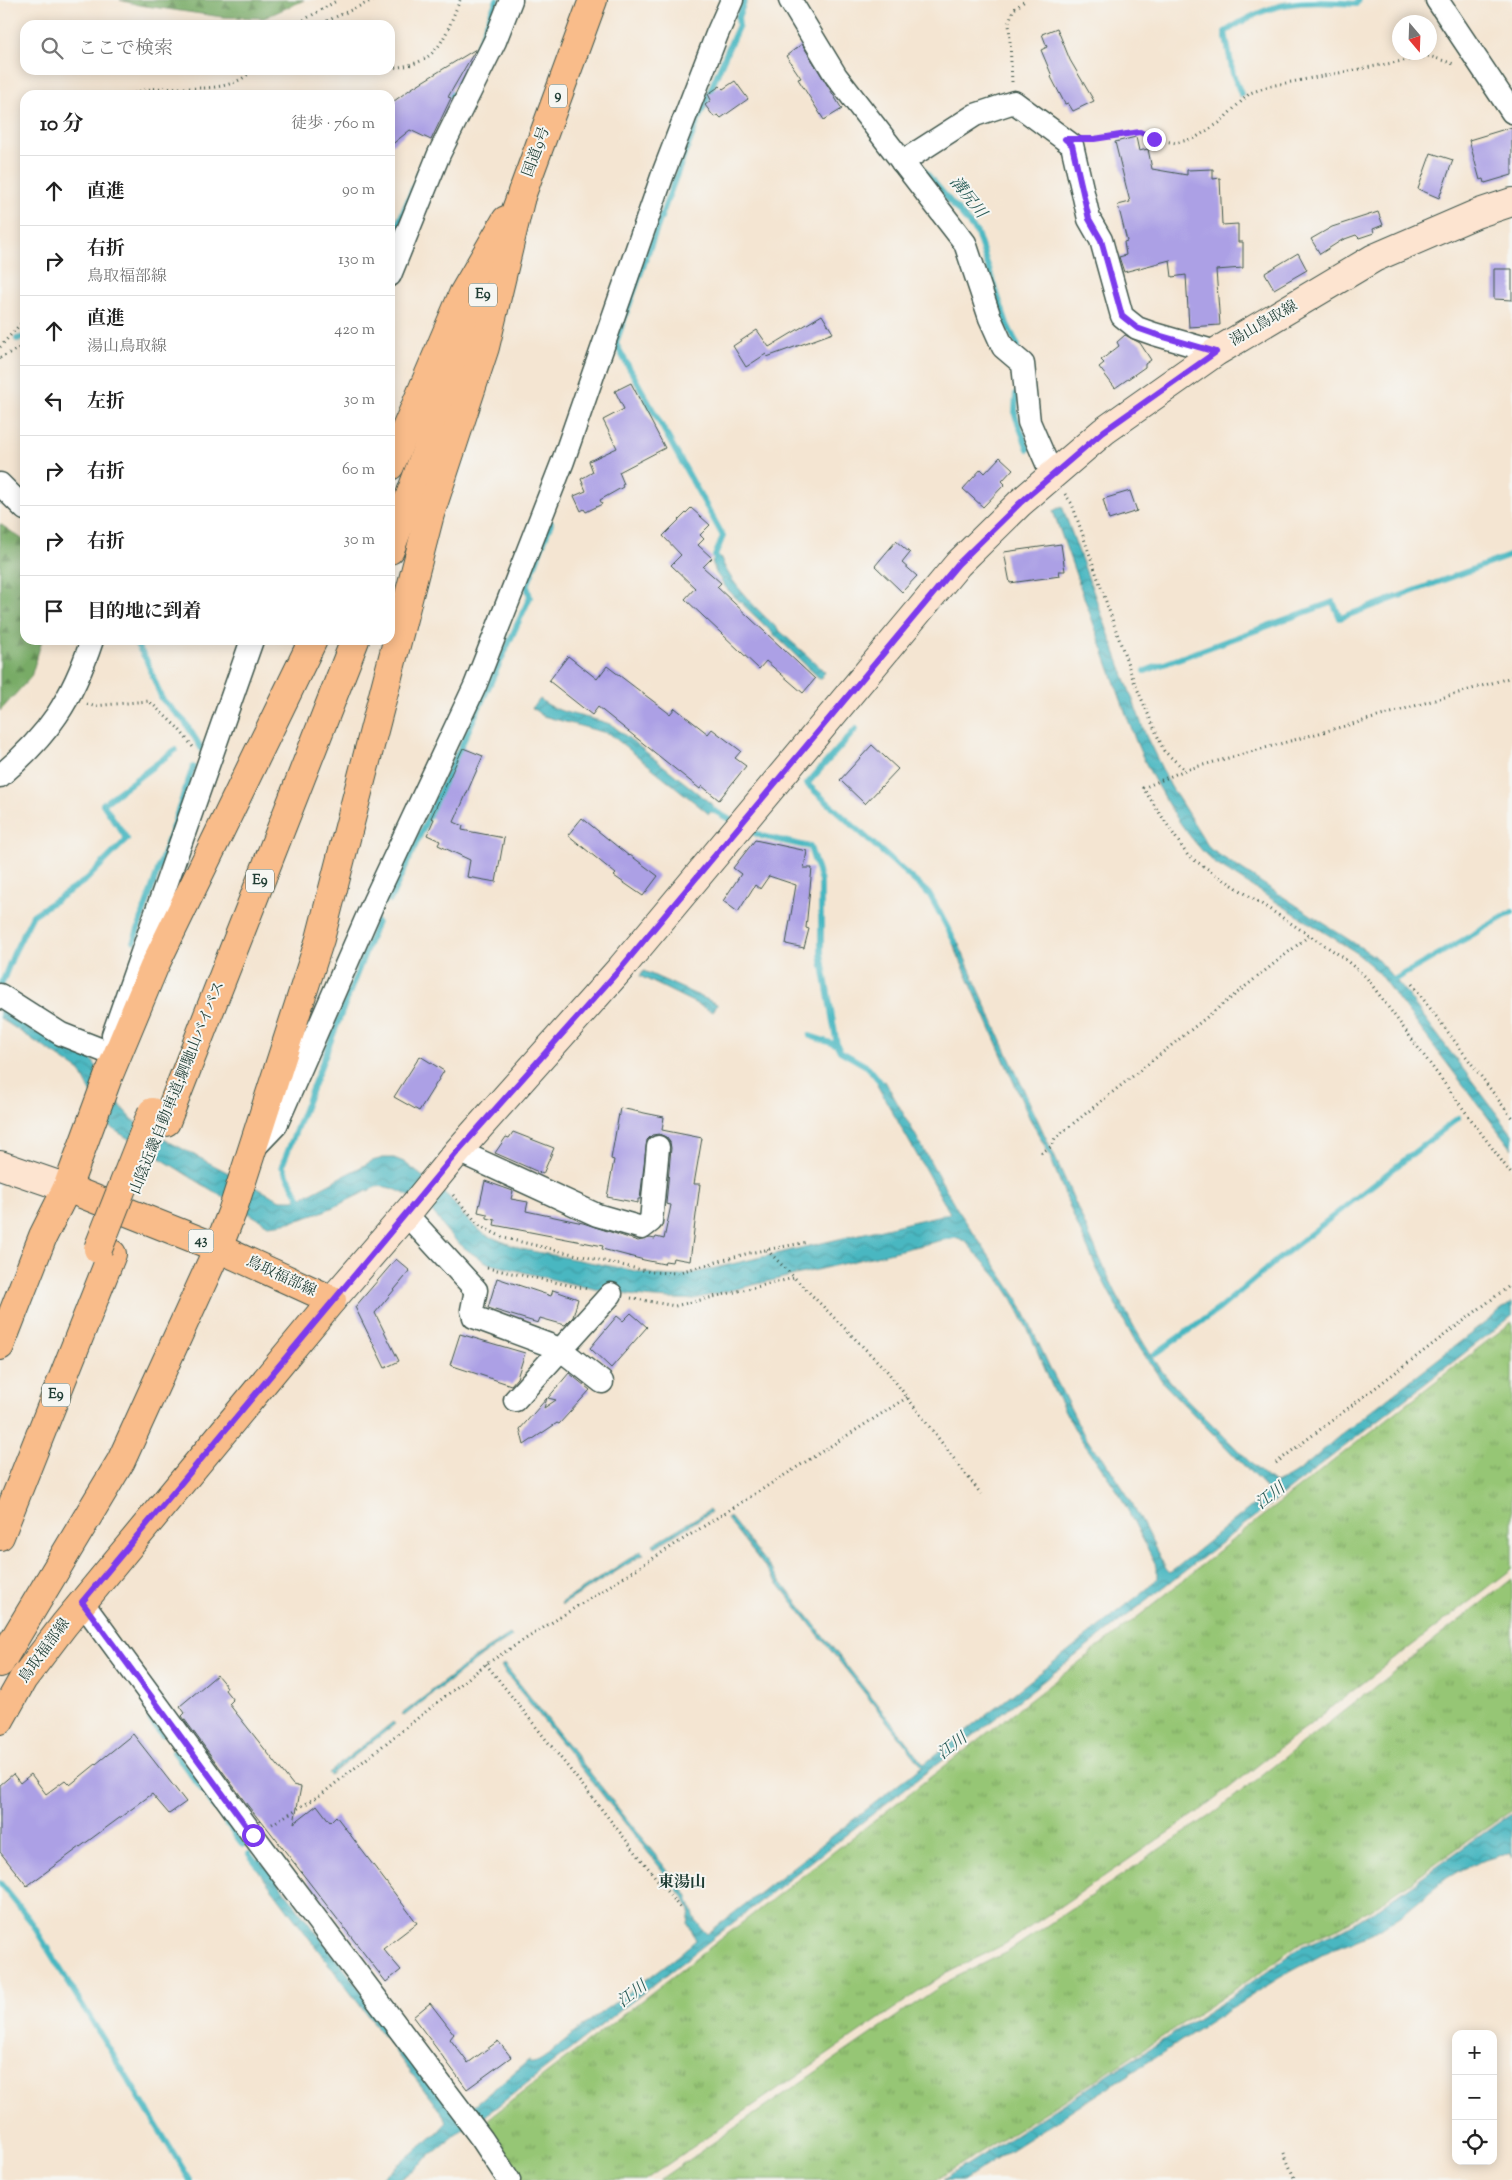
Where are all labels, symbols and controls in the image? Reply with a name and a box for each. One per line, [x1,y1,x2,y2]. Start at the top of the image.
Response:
north arrow [1392,15,1437,60]
search box [20,20,395,75]
icon: search [38,34,66,62]
text: ここで検索 [78,36,173,63]
road number: 9 [549,84,567,108]
text: 10 分 [40,110,84,140]
text: 徒歩 · 760 m [291,113,375,136]
street label: 国道9号 [518,124,556,180]
route end [1143,128,1166,151]
water label: 溝尻川 [943,172,992,225]
icon: ahead [40,177,68,205]
text: 直進 [87,179,125,206]
text: 90 m [342,179,375,202]
text: 右折 [87,236,125,263]
icon: right [40,247,68,275]
text: 130 m [338,249,375,272]
text: 鳥取福部線 [87,266,167,289]
road number: E9 [469,284,497,306]
street label: 湯山鳥取線 [1226,296,1302,352]
text: 直進 [87,306,125,333]
icon: ahead [40,317,68,345]
text: 420 m [334,319,375,342]
text: 湯山鳥取線 [87,336,167,359]
icon: left [40,387,68,415]
text: 左折 [87,389,125,416]
text: 30 m [344,389,375,412]
icon: right [40,457,68,485]
text: 右折 [87,459,125,486]
text: 60 m [342,459,375,482]
icon: right [40,527,68,555]
text: 右折 [87,529,125,556]
text: 30 m [344,529,375,552]
icon: arrive [40,597,68,625]
text: 目的地に到着 [87,599,201,626]
road number: E9 [246,869,274,892]
street label: 山陰近畿自動車道;駟馳山バイパス [125,978,231,1198]
road number: 43 [188,1230,214,1252]
street label: 鳥取福部線 [243,1252,319,1302]
road number: E9 [42,1384,70,1406]
water label: 江川 [1251,1477,1292,1516]
street label: 鳥取福部線 [14,1614,76,1688]
water label: 江川 [933,1727,974,1766]
route start [242,1824,265,1847]
district label: 東湯山 [658,1872,706,1895]
water label: 江川 [613,1975,654,2014]
map controls [1452,2030,1497,2165]
button: + [1452,2030,1497,2075]
button: − [1452,2075,1497,2120]
button: locate [1452,2120,1497,2165]

